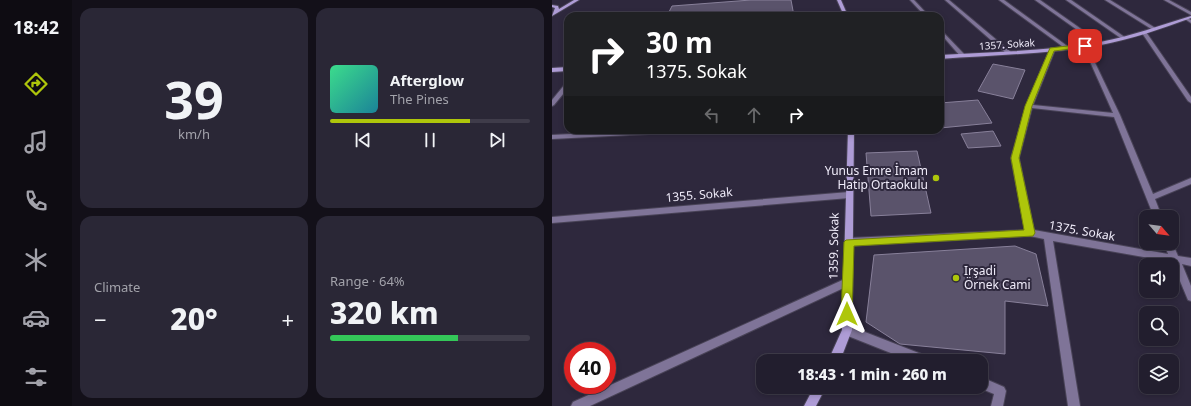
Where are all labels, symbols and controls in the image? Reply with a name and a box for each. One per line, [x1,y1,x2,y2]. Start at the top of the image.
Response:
text: 18:42 [13,15,59,39]
text: 30 m [646,23,713,61]
icon: right [580,28,632,80]
pin [1068,29,1102,63]
street label: 1357. Sokak [979,35,1036,53]
icon: arrive [1074,35,1096,57]
text: 1375. Sokak [646,59,747,83]
text: 39 [164,63,224,134]
icon: directions [22,70,50,98]
text: Afterglow [390,70,464,90]
text: The Pines [390,90,449,108]
icon: left [701,104,723,126]
icon: ahead [743,104,765,126]
icon: right [785,104,807,126]
text: km/h [178,125,210,143]
icon: music [22,128,50,156]
icon: previous [352,129,374,151]
icon: pause [419,129,441,151]
icon: next [486,129,508,151]
place label: Yunus Emre İmam Hatip Ortaokulu [825,162,928,193]
marker: Yunus Emre İmam Hatip Ortaokulu [931,173,941,183]
street label: 1355. Sokak [665,183,734,206]
icon: phone [22,187,50,215]
north arrow [1139,210,1179,250]
map controls [1139,210,1179,394]
street label: 1359. Sokak [824,212,843,280]
street label: 1375. Sokak [1048,216,1117,245]
icon: climate [22,246,50,274]
button: sound [1139,258,1179,298]
place label: Irşadi Örnek Cami [964,262,1031,293]
text: Range · 64% [330,272,405,290]
marker: Irşadi Örnek Cami [951,273,961,283]
text: Climate [94,278,140,296]
text: 320 km [330,292,439,333]
position arrow [826,293,868,335]
text: 20° [170,298,218,339]
icon: car [22,304,50,332]
text: − [94,304,107,334]
text: + [281,304,294,334]
button: search [1139,306,1179,346]
speed limit sign: 40 [564,342,616,394]
button: layers [1139,354,1179,394]
icon: filters [22,363,50,391]
text: 18:43 · 1 min · 260 m [797,364,947,384]

